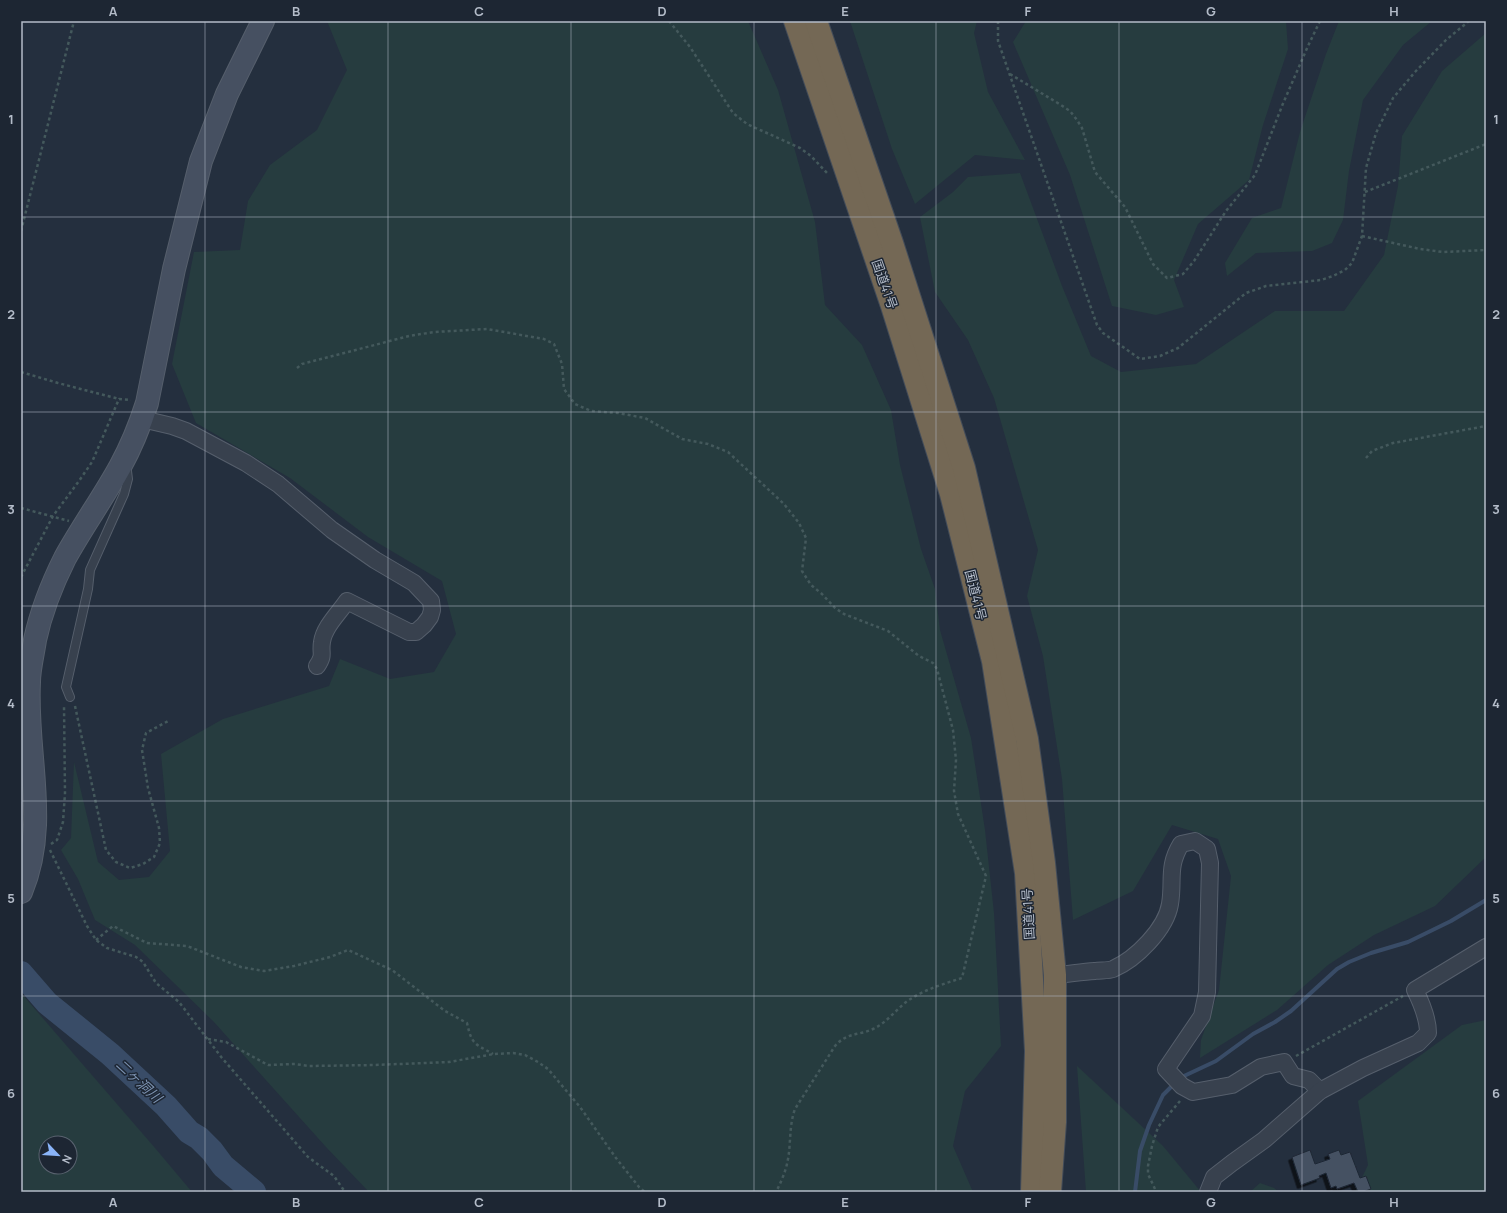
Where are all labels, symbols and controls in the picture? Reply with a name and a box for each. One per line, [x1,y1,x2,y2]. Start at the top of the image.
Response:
text: A [109,2,118,20]
text: B [292,2,300,20]
text: C [474,2,484,20]
text: D [657,2,667,20]
text: E [841,2,849,20]
text: F [1025,2,1032,20]
text: G [1206,2,1216,20]
text: H [1389,2,1399,20]
text: 1 [8,110,14,128]
text: 1 [1493,110,1499,128]
street label: 国道41号 [868,257,902,311]
text: 2 [7,305,15,323]
text: 2 [1492,305,1500,323]
text: 3 [7,500,15,518]
text: 3 [1492,500,1500,518]
street label: 国道41号 [961,568,991,622]
text: 4 [7,694,15,712]
text: 4 [1492,694,1500,712]
street label: 国道41号 [1018,888,1038,940]
text: 5 [7,889,15,907]
text: 5 [1492,889,1500,907]
water label: 二ヶ洞川 [112,1055,168,1108]
text: 6 [7,1084,15,1102]
text: 6 [1492,1084,1500,1102]
north arrow [38,1135,78,1175]
text: N [59,1153,76,1166]
text: A [109,1193,118,1211]
text: B [292,1193,300,1211]
text: C [474,1193,484,1211]
text: D [657,1193,667,1211]
text: E [841,1193,849,1211]
text: F [1025,1193,1032,1211]
text: G [1206,1193,1216,1211]
text: H [1389,1193,1399,1211]

